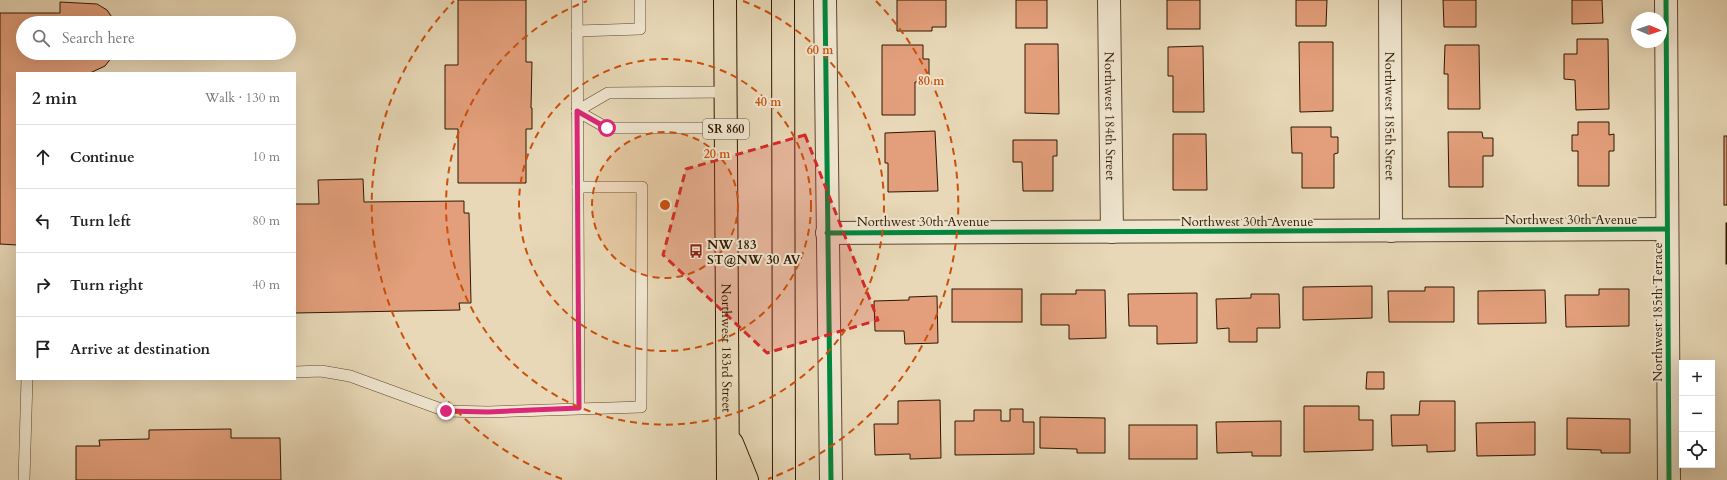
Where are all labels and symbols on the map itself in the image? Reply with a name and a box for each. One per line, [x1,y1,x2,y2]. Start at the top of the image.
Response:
north arrow [1631,12,1667,48]
text: 60 m [807,42,834,58]
street label: Northwest 184th Street [1100,52,1119,180]
street label: Northwest 185th Street [1380,52,1399,180]
text: 80 m [918,73,945,89]
text: 40 m [755,94,782,110]
route start [598,119,616,137]
road number: SR 860 [703,119,749,139]
text: 20 m [704,146,731,162]
centre of rings [658,198,672,212]
street label: Northwest 30th Avenue [1505,211,1637,229]
street label: Northwest 30th Avenue [857,213,989,231]
street label: Northwest 30th Avenue [1181,213,1313,231]
place label: NW 183 ST@NW 30 AV [707,236,802,269]
street label: Northwest 185th Terrace [1649,242,1667,382]
bus stop icon: NW 183 ST@NW 30 AV [688,243,704,259]
street label: Northwest 183rd Street [717,283,736,413]
route end [437,402,455,420]

